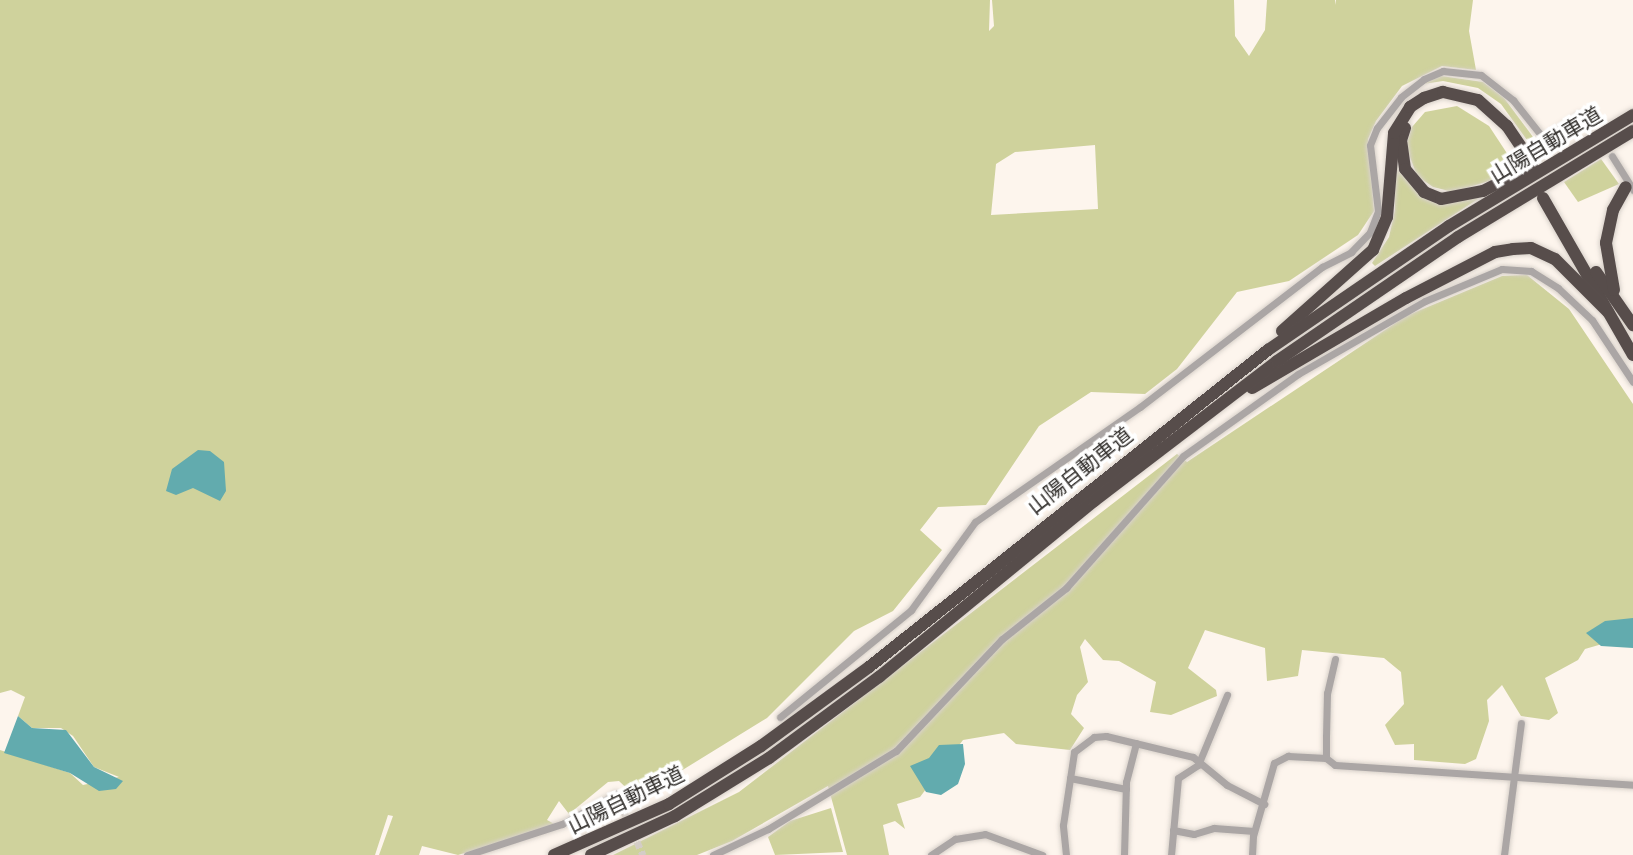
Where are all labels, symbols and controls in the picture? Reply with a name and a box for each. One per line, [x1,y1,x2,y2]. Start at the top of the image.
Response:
street label: 山陽自動車道 [1486,102,1606,188]
street label: 山陽自動車道 [1023,422,1137,520]
street label: 山陽自動車道 [564,761,688,839]

